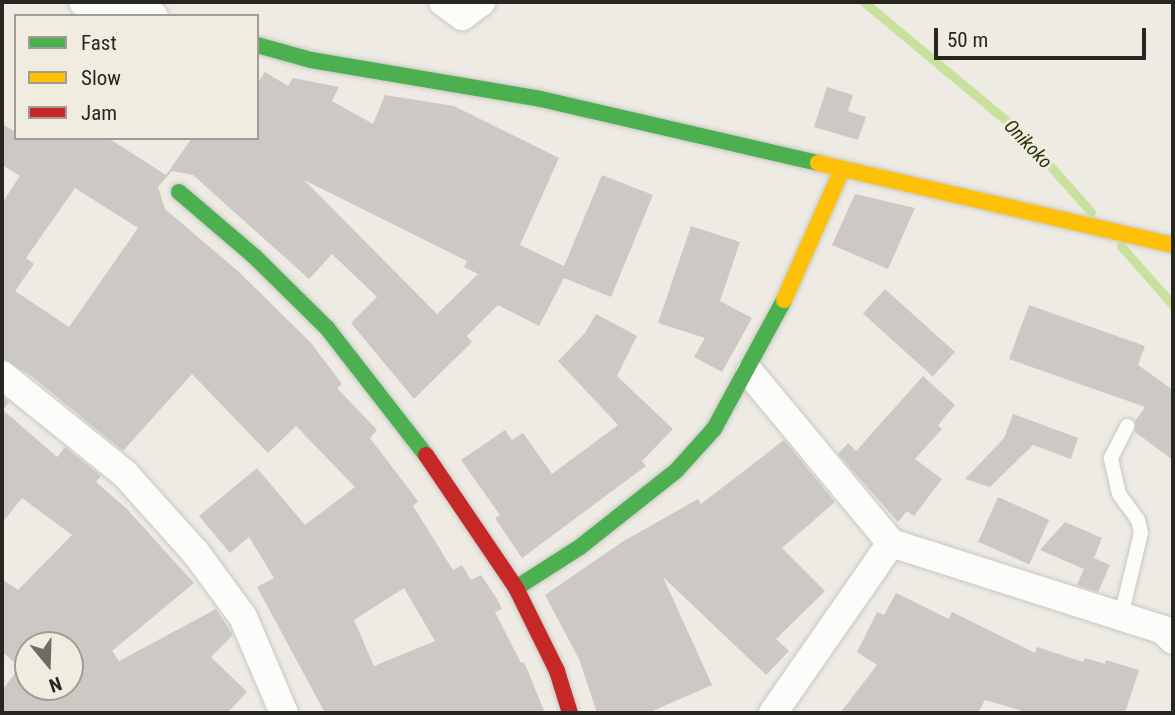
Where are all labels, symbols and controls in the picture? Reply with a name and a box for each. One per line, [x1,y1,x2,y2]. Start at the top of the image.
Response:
legend [14,14,259,140]
scale bar [937,14,1149,58]
text: 50 m [947,28,988,52]
text: Fast [81,31,117,55]
text: Slow [81,66,121,90]
text: Jam [81,101,117,125]
water label: Onikoko [999,115,1057,173]
north arrow [14,631,84,701]
text: N [46,672,65,697]

